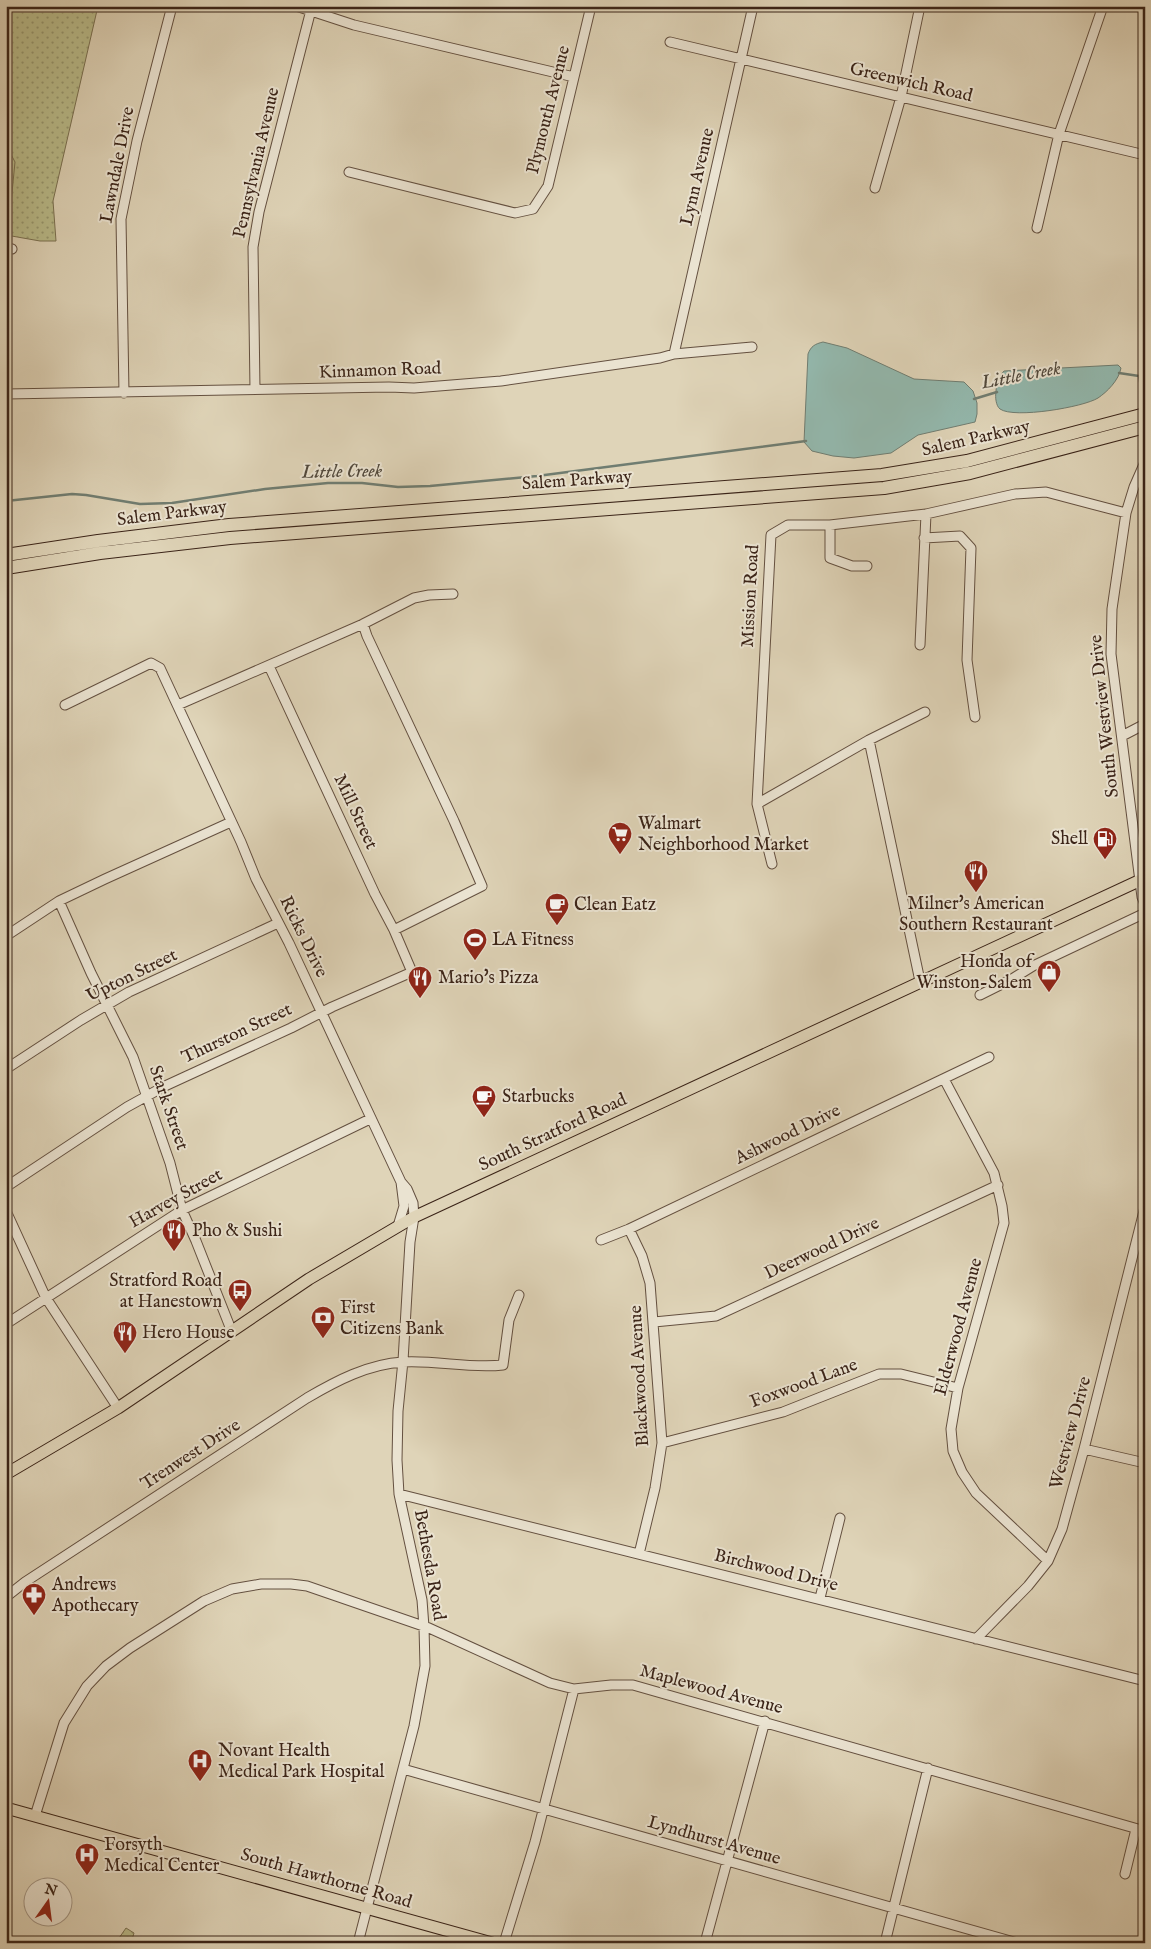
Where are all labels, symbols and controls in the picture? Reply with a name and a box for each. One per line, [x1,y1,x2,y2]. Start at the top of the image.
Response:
street label: Plymouth Avenue [522,43,576,177]
street label: Greenwich Road [847,58,975,108]
street label: Pennsylvania Avenue [228,85,286,241]
street label: Lawndale Drive [95,105,141,225]
street label: Lynn Avenue [676,126,720,228]
water label: Little Creek [978,356,1063,396]
street label: Kinnamon Road [318,357,442,385]
street label: Salem Parkway [920,415,1032,463]
water label: Little Creek [300,459,383,485]
street label: Salem Parkway [521,466,633,496]
street label: Salem Parkway [116,496,228,532]
street label: Mission Road [737,544,765,648]
street label: South Westview Drive [1085,633,1125,799]
street label: Mill Street [328,771,382,853]
place label: Walmart Neighborhood Market [638,813,809,857]
supermarket icon: Walmart Neighborhood Market [607,821,633,855]
fuel station icon: Shell [1092,826,1118,860]
place label: Shell [1051,828,1088,851]
restaurant icon: Milner's American Southern Restaurant [963,859,989,893]
street label: Ricks Drive [273,892,333,982]
cafe icon: Clean Eatz [544,892,570,926]
place label: Milner's American Southern Restaurant [899,893,1053,937]
place label: Clean Eatz [574,894,656,917]
sports icon: LA Fitness [462,927,488,961]
place label: LA Fitness [492,929,574,952]
street label: Upton Street [83,944,181,1008]
place label: Honda of Winston-Salem [916,951,1035,995]
shop icon: Honda of Winston-Salem [1036,959,1062,993]
restaurant icon: Mario's Pizza [407,965,433,999]
place label: Mario's Pizza [438,967,539,990]
street label: Thurston Street [178,998,296,1070]
street label: Stark Street [143,1063,193,1153]
cafe icon: Starbucks [471,1084,497,1118]
place label: Starbucks [502,1086,574,1109]
street label: South Stratford Road [475,1088,631,1177]
street label: Ashwood Drive [731,1100,844,1171]
street label: Harvey Street [125,1164,227,1234]
street label: Deerwood Drive [761,1212,883,1286]
restaurant icon: Pho & Sushi [161,1218,187,1252]
place label: Pho & Sushi [192,1220,282,1243]
street label: Elderwood Avenue [930,1256,988,1398]
place label: Stratford Road at Hanestown [109,1270,222,1314]
bus stop icon: Stratford Road at Hanestown [227,1278,253,1312]
place label: First Citizens Bank [340,1297,444,1341]
bank icon: First Citizens Bank [310,1305,336,1339]
street label: Blackwood Avenue [625,1305,655,1447]
restaurant icon: Hero House [112,1320,138,1354]
place label: Hero House [142,1322,234,1345]
street label: Foxwood Lane [747,1354,861,1414]
street label: Westview Drive [1045,1374,1097,1492]
street label: Trenwest Drive [137,1414,245,1496]
street label: Bethesda Road [408,1508,450,1623]
street label: Birchwood Drive [712,1544,840,1598]
place label: Andrews Apothecary [51,1574,139,1618]
pharmacy icon: Andrews Apothecary [21,1582,47,1616]
street label: Maplewood Avenue [637,1660,785,1720]
place label: Novant Health Medical Park Hospital [218,1740,385,1784]
hospital icon: Novant Health Medical Park Hospital [187,1748,213,1782]
street label: Lyndhurst Avenue [645,1811,783,1871]
place label: Forsyth Medical Center [104,1834,220,1878]
hospital icon: Forsyth Medical Center [74,1842,100,1876]
street label: South Hawthorne Road [238,1844,415,1915]
north arrow [22,1876,72,1926]
text: N [42,1880,59,1901]

